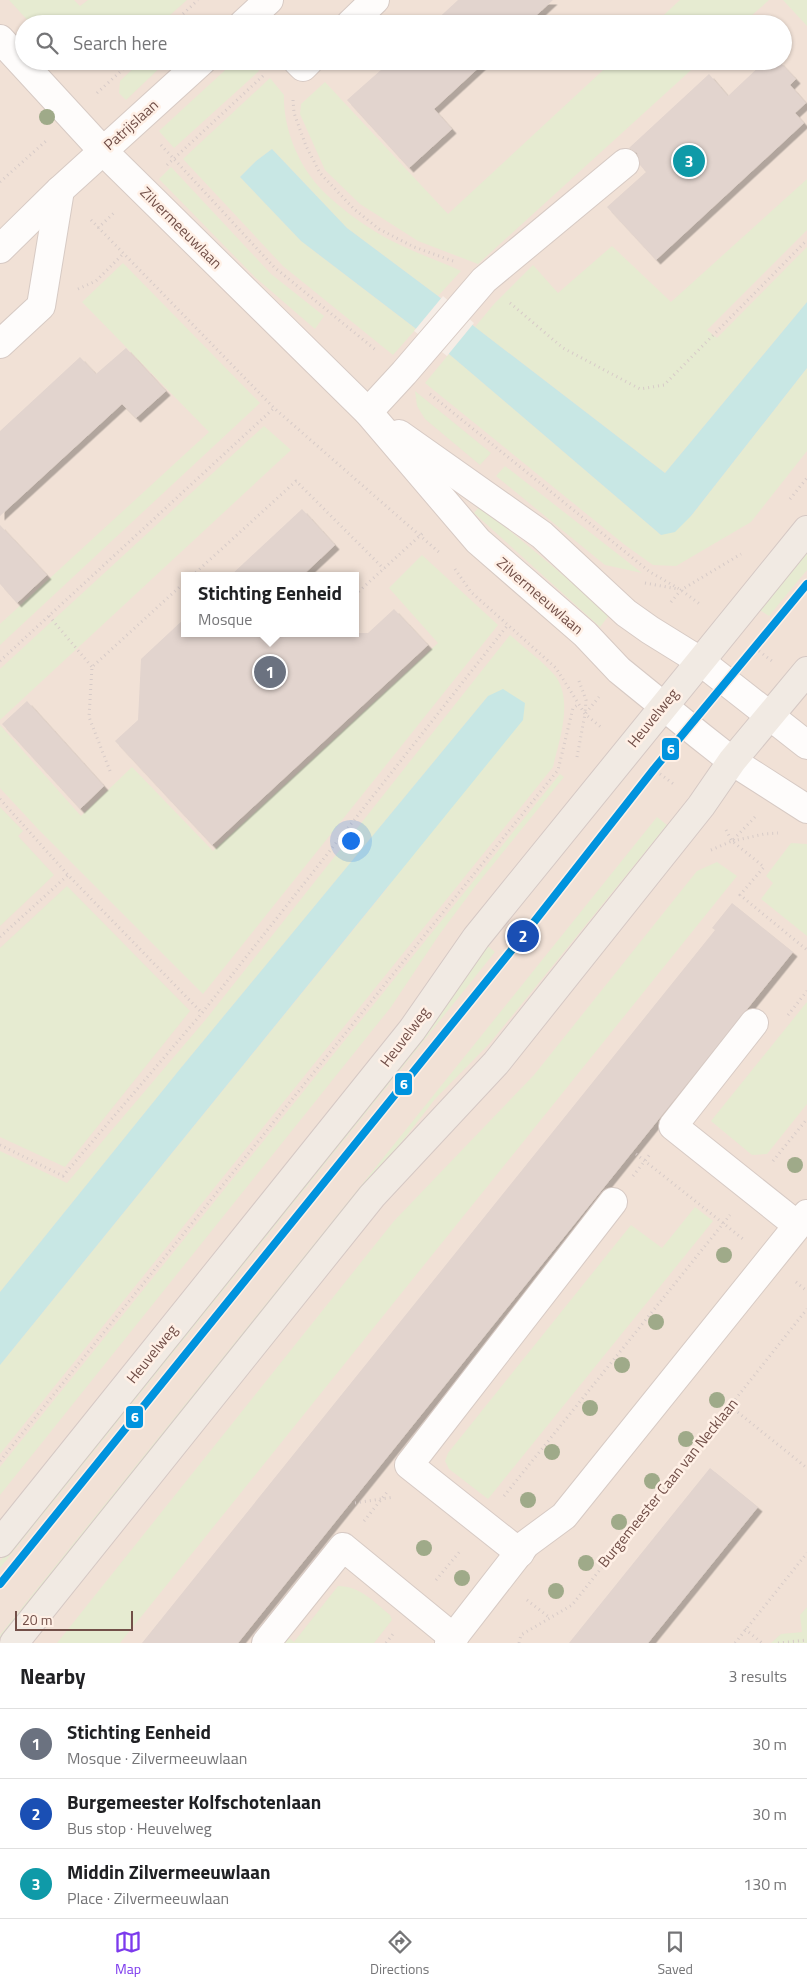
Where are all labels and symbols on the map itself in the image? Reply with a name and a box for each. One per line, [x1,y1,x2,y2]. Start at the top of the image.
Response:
street label: Patrijslaan [98,94,163,156]
pin: 3 [673,142,705,180]
street label: Zilvermeeuwlaan [135,181,228,274]
street label: Zilvermeeuwlaan [492,551,589,640]
pin: 1 [254,653,286,691]
street label: Heuvelweg [622,683,684,752]
line badge: 6 [661,737,680,761]
text: 6 [667,738,675,759]
your location [338,828,364,854]
pin: 2 [507,917,539,955]
street label: Heuvelweg [374,1001,435,1072]
line badge: 6 [394,1072,413,1096]
text: 6 [400,1073,408,1094]
street label: Heuvelweg [121,1319,183,1388]
street label: Burgemeester Caan van Necklaan [592,1393,743,1572]
line badge: 6 [125,1405,144,1429]
text: 6 [131,1406,139,1427]
scale bar [15,1608,132,1631]

